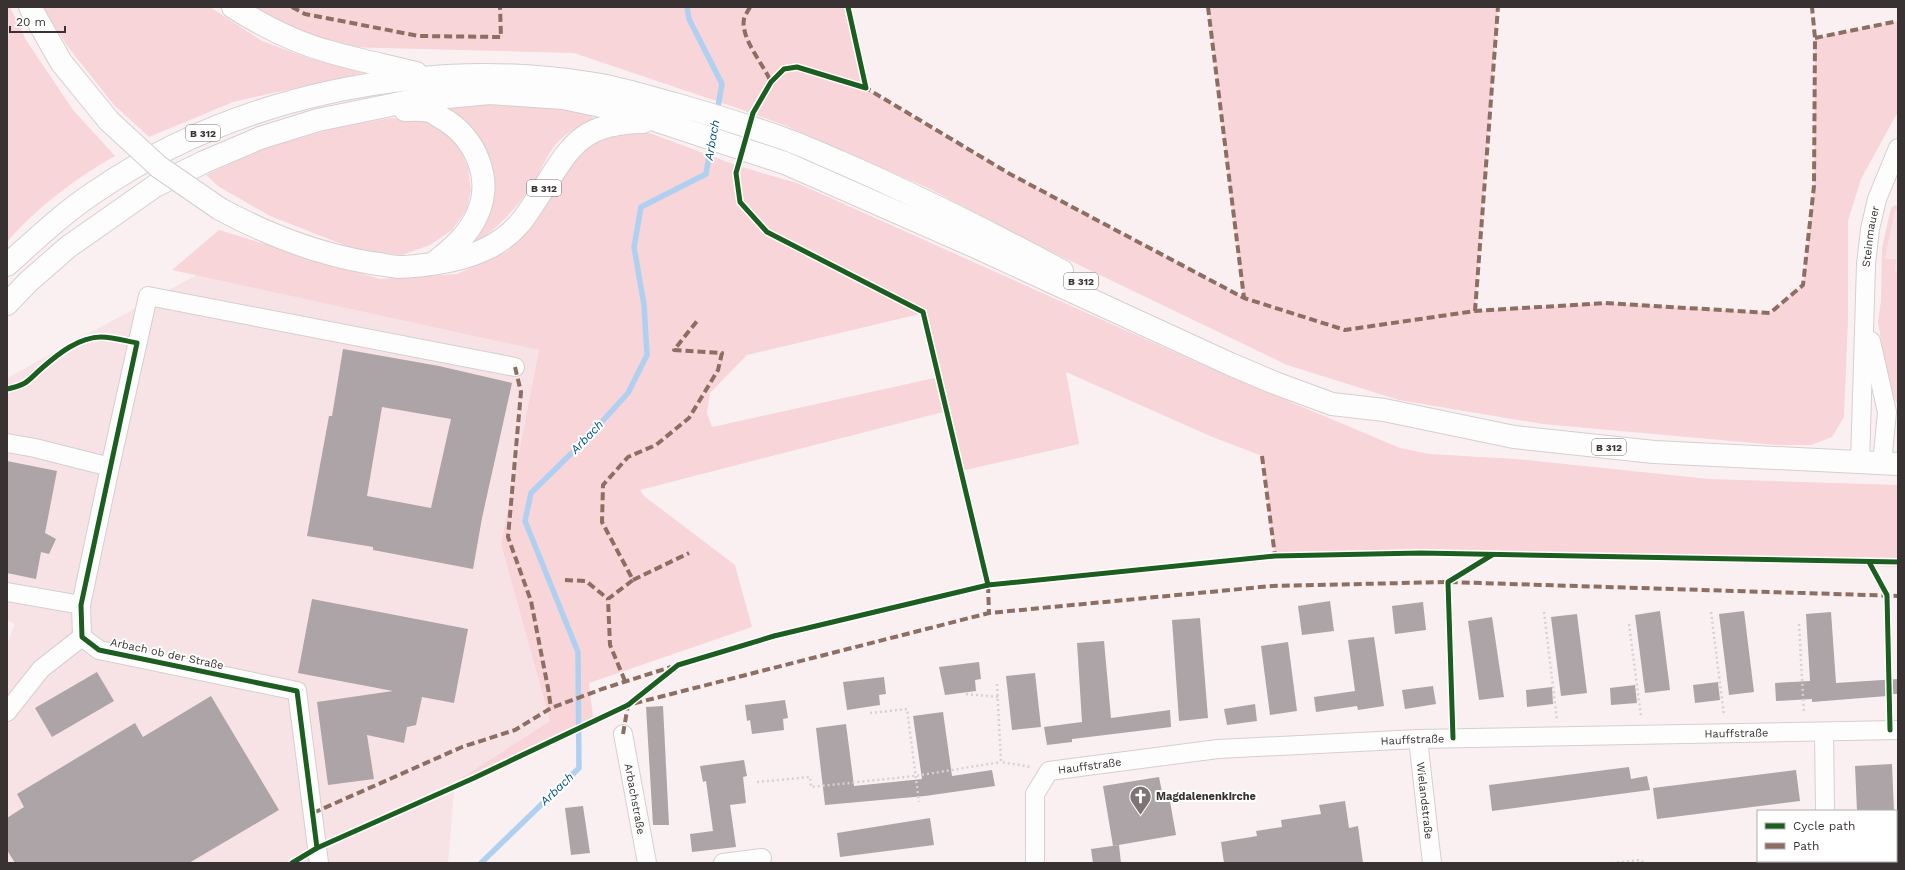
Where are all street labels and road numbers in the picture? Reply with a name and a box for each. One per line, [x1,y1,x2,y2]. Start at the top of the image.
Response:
road number: B 312 [186,125,220,141]
road number: B 312 [527,180,561,196]
street label: Steinmauer [1859,204,1882,268]
road number: B 312 [1064,273,1098,289]
road number: B 312 [1592,439,1626,455]
street label: Arbach ob der Straße [109,636,225,672]
street label: Hauffstraße [1704,726,1768,740]
street label: Hauffstraße [1380,732,1444,747]
street label: Hauffstraße [1057,755,1122,776]
street label: Wielandstraße [1414,761,1436,840]
street label: Arbachstraße [622,762,648,835]

